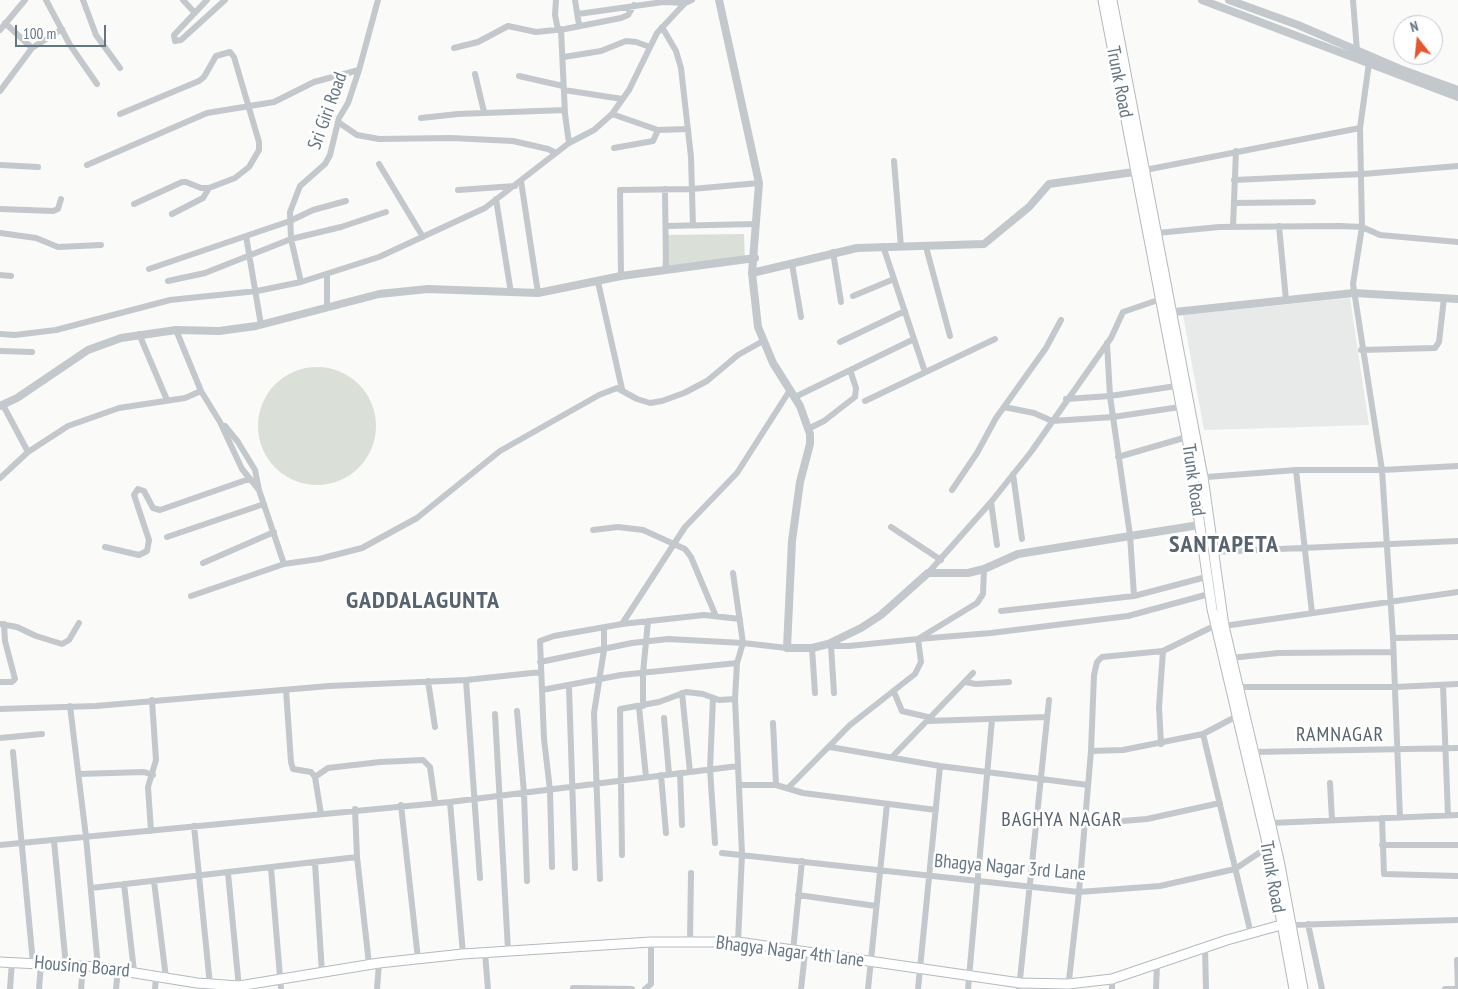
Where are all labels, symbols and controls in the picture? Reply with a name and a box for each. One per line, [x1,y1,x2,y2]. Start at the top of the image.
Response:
scale bar [18,15,109,47]
north arrow [1393,15,1443,65]
text: N [1408,17,1420,36]
text: 100 m [23,24,56,43]
street label: Trunk Road [1101,44,1137,120]
street label: Sri Giri Road [303,69,353,153]
street label: Trunk Road [1177,443,1209,517]
district label: SANTAPETA [1168,531,1280,559]
district label: GADDALAGUNTA [344,587,502,615]
district label: RAMNAGAR [1295,723,1385,747]
district label: BAGHYA NAGAR [1000,808,1124,832]
street label: Trunk Road [1254,839,1290,915]
street label: Bhagya Nagar 3rd Lane [933,850,1087,886]
street label: Bhagya Nagar 4th lane [715,932,865,972]
street label: Housing Board [33,951,131,983]

